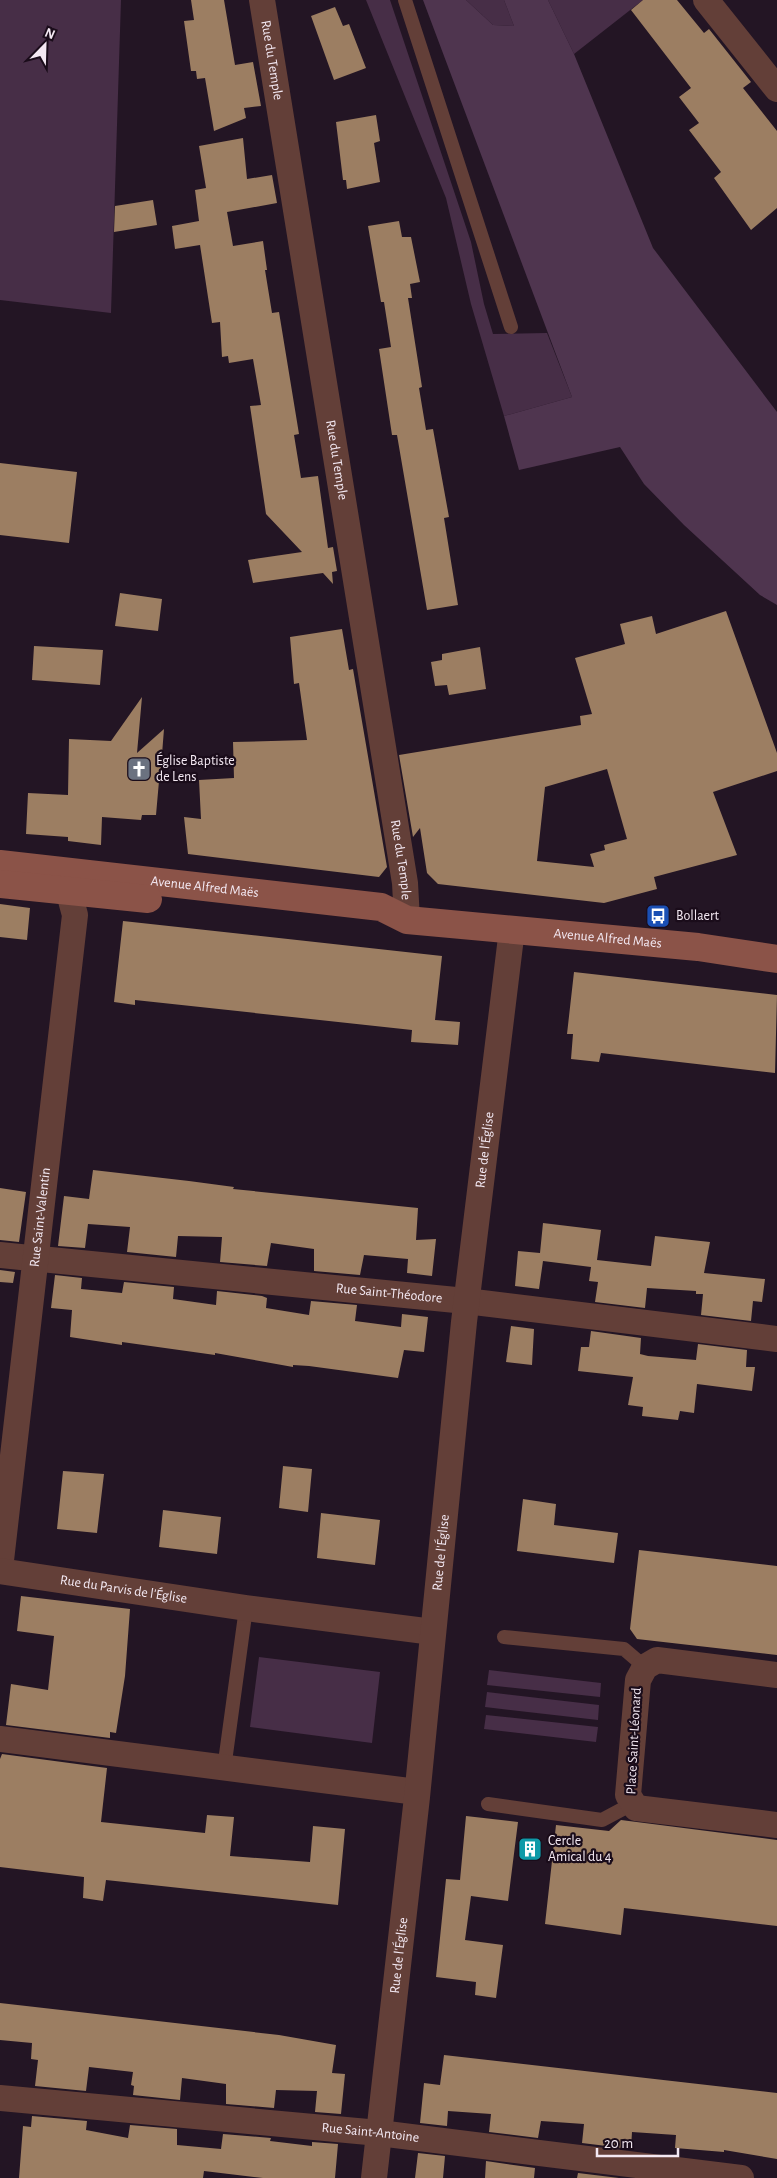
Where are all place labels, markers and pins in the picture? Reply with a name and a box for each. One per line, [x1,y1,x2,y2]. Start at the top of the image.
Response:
place label: Église Baptiste de Lens [156,751,235,784]
church icon: Église Baptiste de Lens [126,756,152,782]
bus stop icon: Bollaert [645,903,671,929]
place label: Bollaert [676,909,720,923]
place label: Cercle Amical du 4 [548,1834,612,1864]
building icon: Cercle Amical du 4 [517,1836,543,1862]

